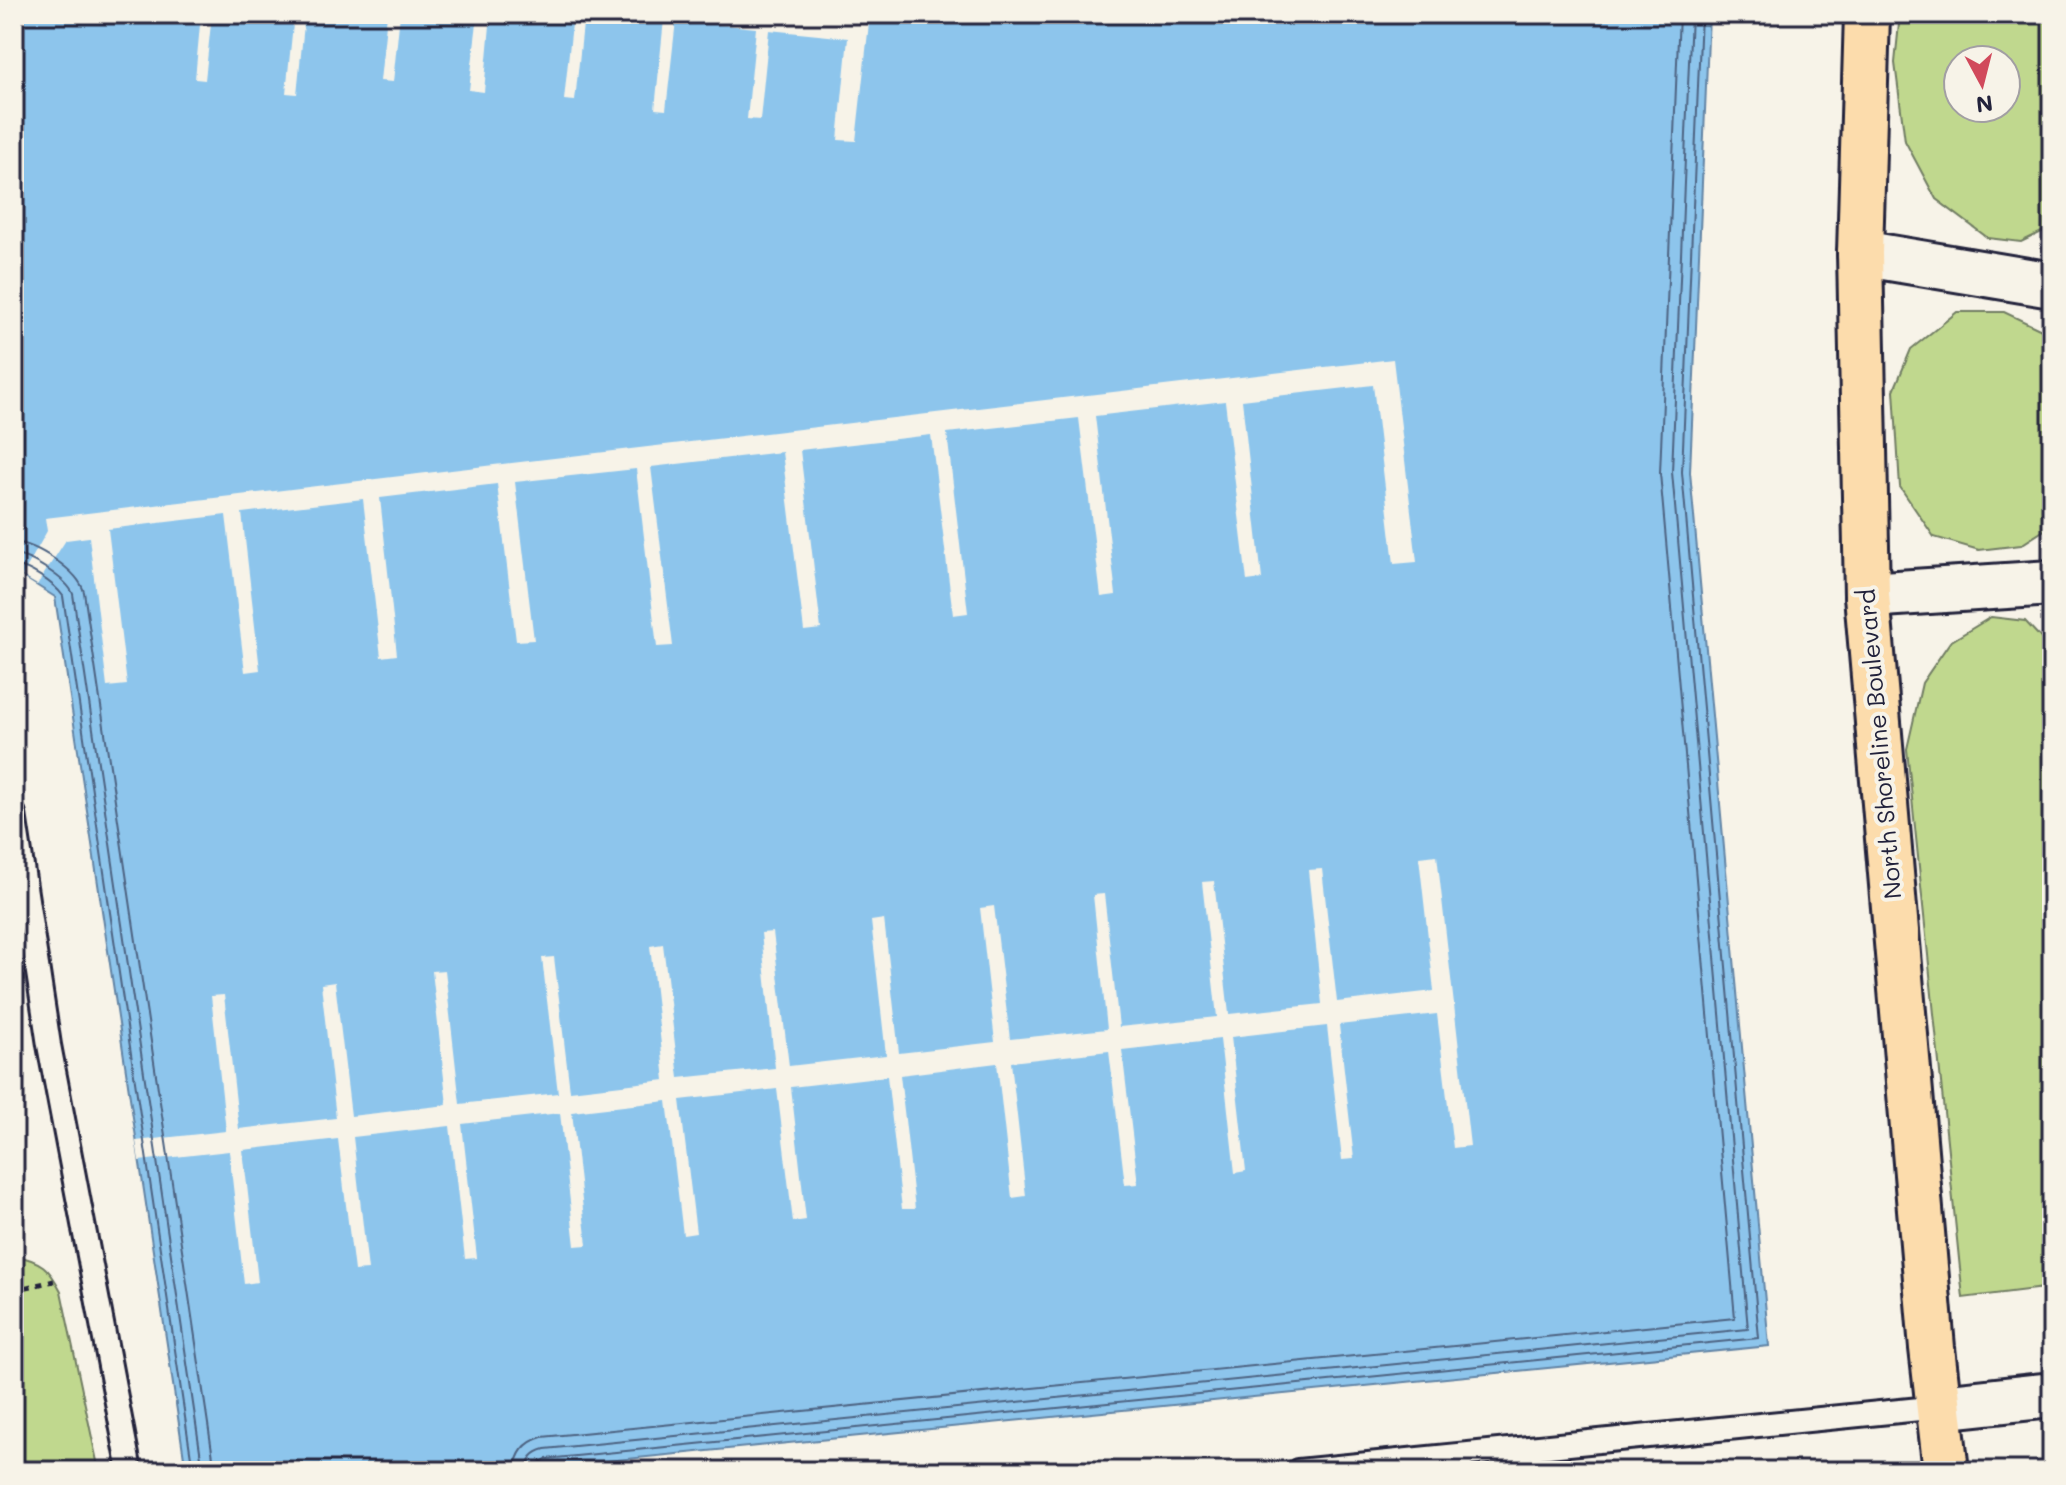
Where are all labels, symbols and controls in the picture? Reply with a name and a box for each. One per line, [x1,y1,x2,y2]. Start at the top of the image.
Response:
north arrow [1942,44,2022,124]
text: N [1974,89,1995,120]
street label: North Shoreline Boulevard [1850,588,1908,900]

